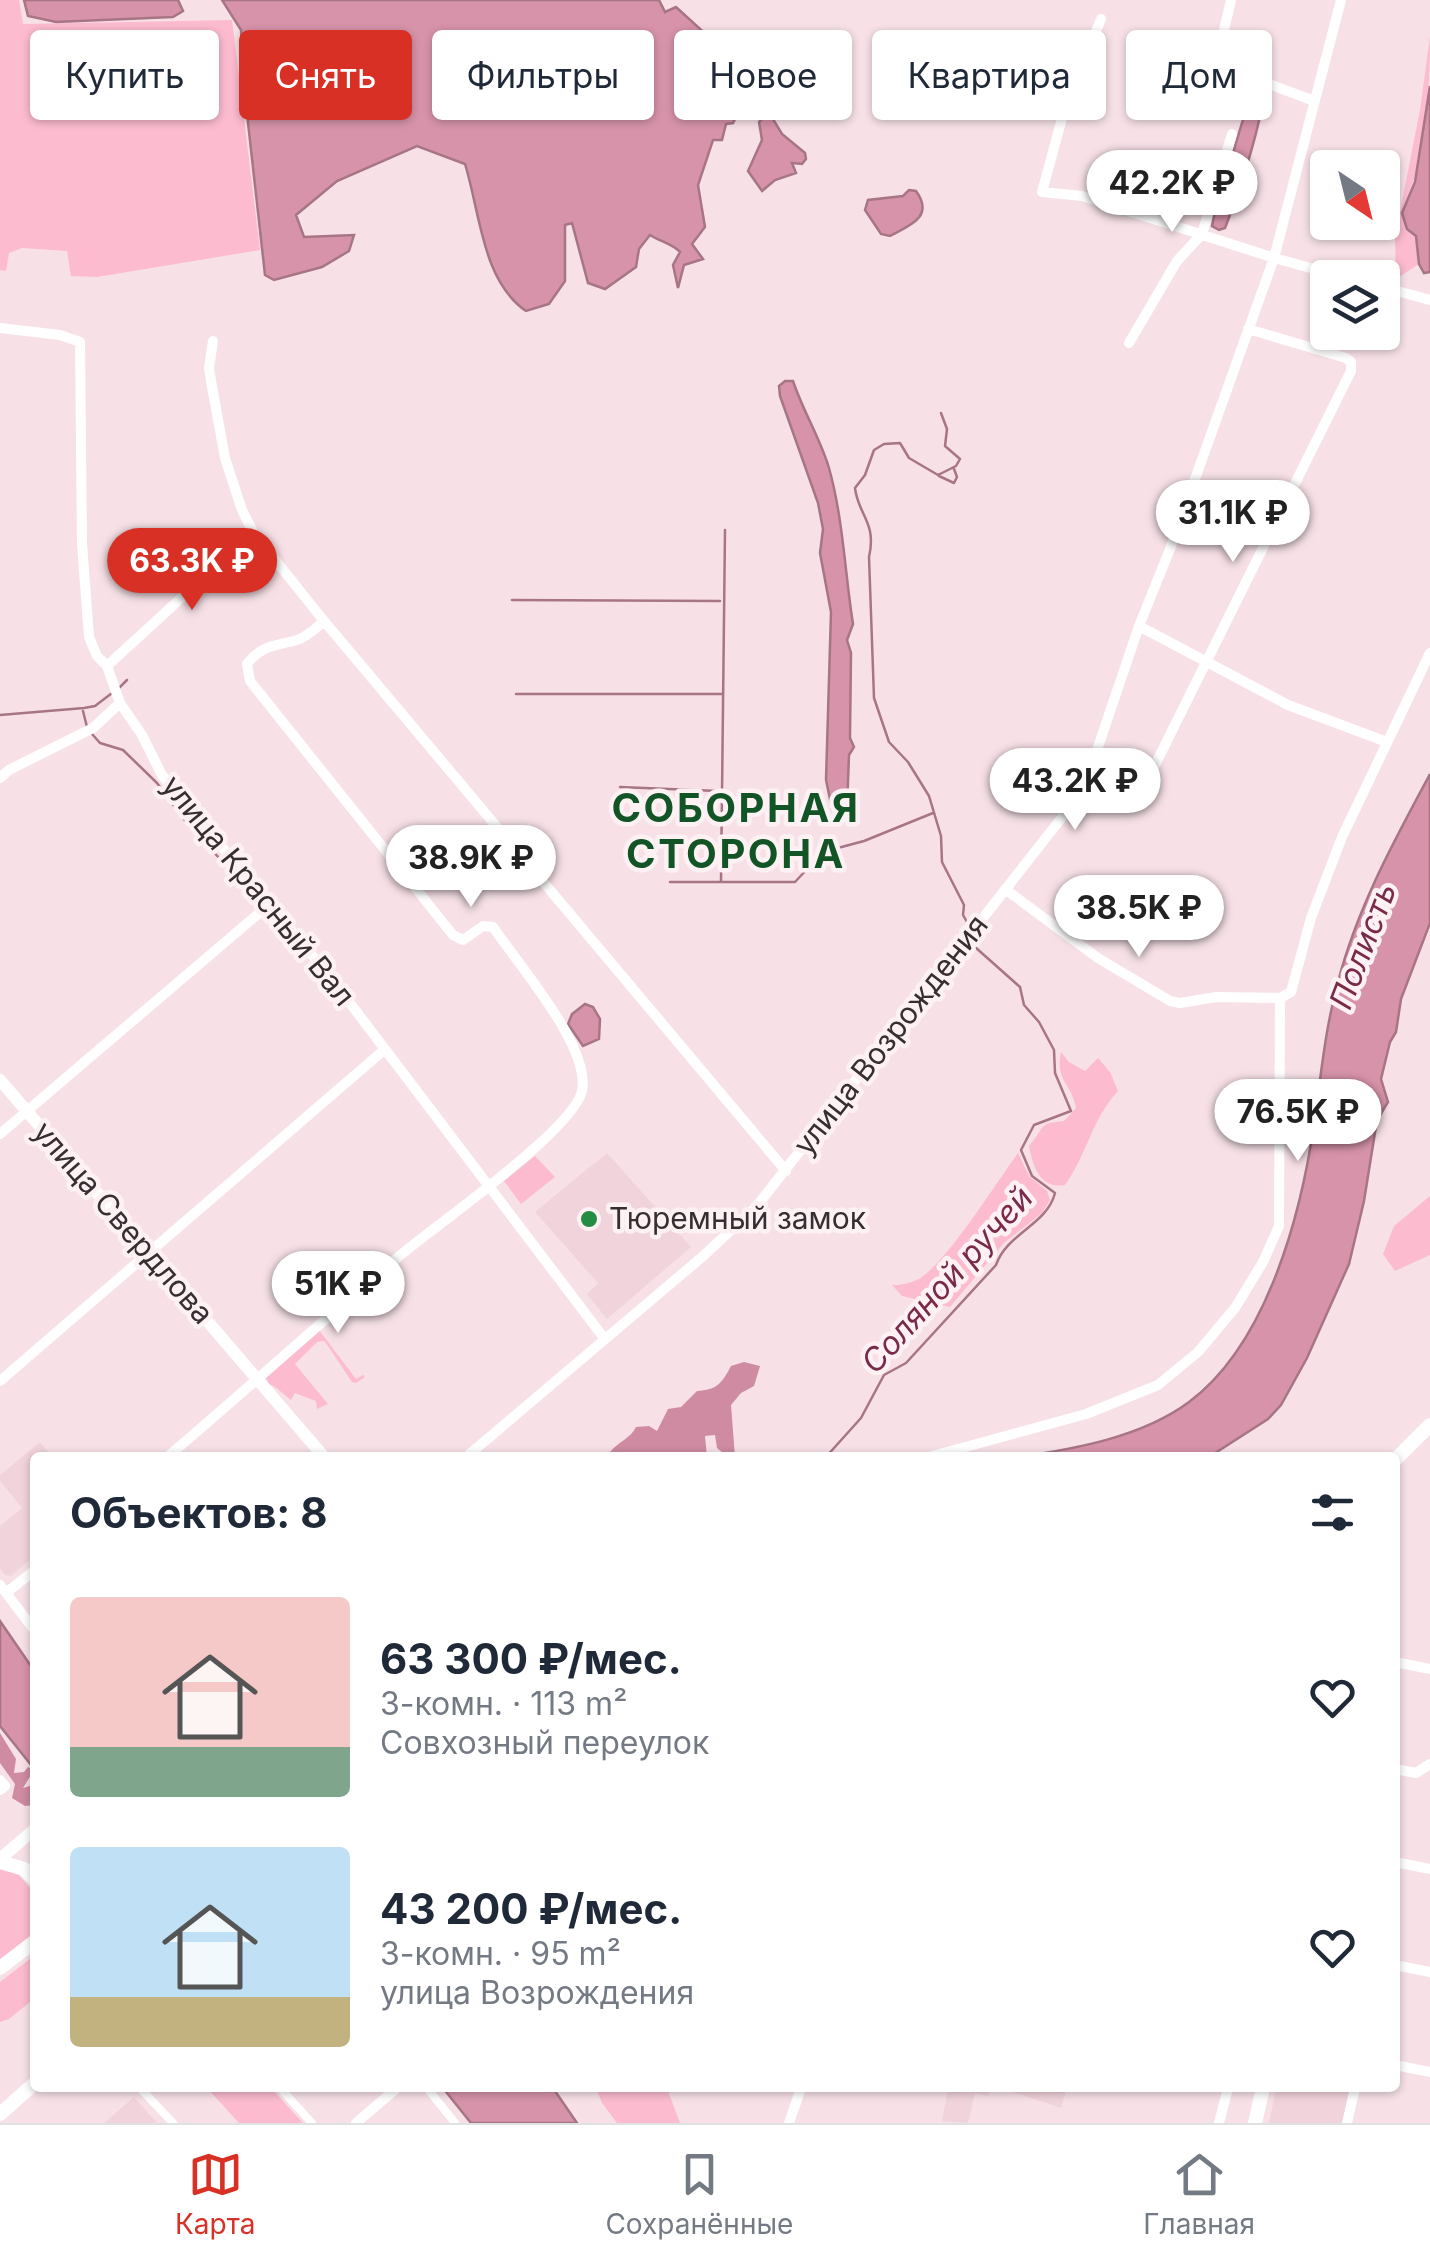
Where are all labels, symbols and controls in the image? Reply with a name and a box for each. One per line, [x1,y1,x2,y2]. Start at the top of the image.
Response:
chip: Купить [30,30,219,120]
chip: Снять [239,30,412,120]
chip: Фильтры [432,30,654,120]
chip: Новое [674,30,852,120]
chip: Квартира [872,30,1106,120]
chip: Дом [1126,30,1272,120]
pin: 42.2K ₽ [1080,150,1264,235]
north arrow [1310,150,1400,240]
map controls [1310,150,1400,350]
text: 42.2K ₽ [1109,163,1235,202]
button: layers [1310,260,1400,350]
pin: 31.1K ₽ [1141,480,1325,565]
text: 31.1K ₽ [1178,493,1288,532]
pin: 63.3K ₽ [100,528,284,613]
text: 63.3K ₽ [129,541,255,580]
pin: 43.2K ₽ [983,748,1167,833]
text: 43.2K ₽ [1012,761,1138,800]
street label: улица Красный Вал [155,768,363,1013]
district label: СОБОРНАЯ СТОРОНА [611,783,861,878]
pin: 38.9K ₽ [379,825,563,910]
text: 38.9K ₽ [408,838,534,877]
pin: 38.5K ₽ [1047,875,1231,960]
water label: Полисть [1321,877,1404,1014]
text: 38.5K ₽ [1076,888,1202,927]
street label: улица Возрождения [785,907,995,1162]
pin: 76.5K ₽ [1206,1079,1390,1164]
text: 76.5K ₽ [1236,1092,1360,1131]
street label: улица Свердлова [26,1114,221,1331]
water label: Соляной ручей [853,1178,1041,1381]
place label: Тюремный замок [609,1200,866,1236]
marker: Тюремный замок [578,1208,600,1230]
pin: 51K ₽ [268,1251,408,1336]
text: 51K ₽ [294,1264,382,1303]
icon: filters [1305,1485,1360,1540]
text: Объектов: 8 [70,1487,328,1538]
text: 63 300 ₽/мес. [380,1633,682,1684]
icon: home [150,1637,270,1757]
icon: heart [1305,1670,1360,1725]
text: 3-комн. · 113 m² [380,1684,627,1723]
text: Совхозный переулок [380,1723,709,1762]
text: 43 200 ₽/мес. [380,1883,682,1934]
icon: home [150,1887,270,2007]
icon: heart [1305,1920,1360,1975]
text: 3-комн. · 95 m² [380,1934,621,1973]
text: улица Возрождения [380,1973,694,2012]
tab: Карта [175,2147,255,2241]
tab: Сохранённые [605,2147,793,2241]
tab: Главная [1143,2147,1255,2241]

